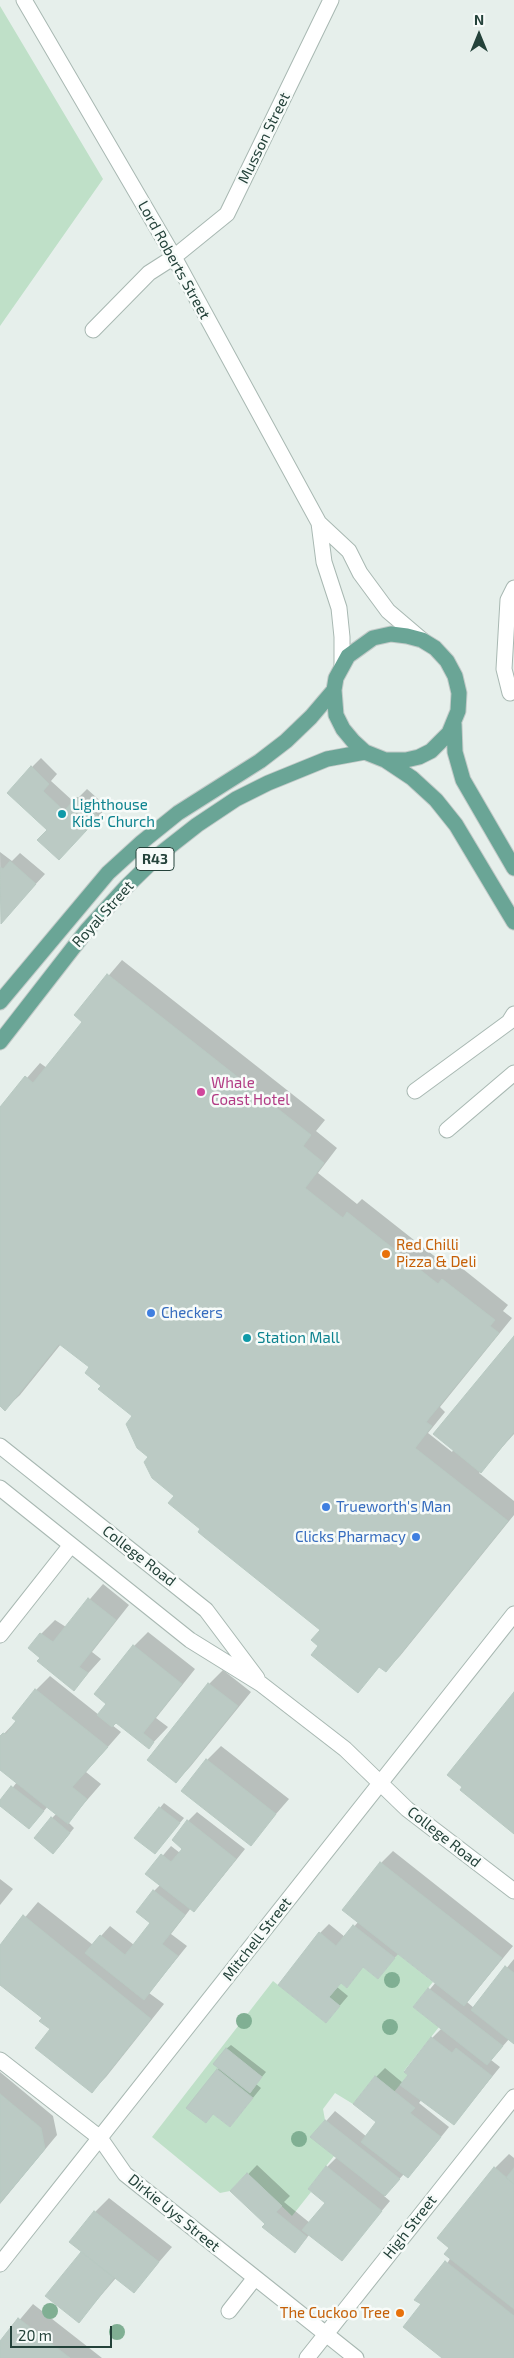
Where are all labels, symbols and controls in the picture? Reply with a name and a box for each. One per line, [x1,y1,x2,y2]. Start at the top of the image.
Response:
north arrow [454,10,504,60]
text: N [474,11,484,28]
street label: Musson Street [234,89,294,187]
street label: Lord Roberts Street [134,198,214,322]
place label: Lighthouse Kids' Church [72,796,155,831]
marker: Lighthouse Kids' Church [56,808,68,820]
road number: R43 [136,848,174,871]
street label: Royal Street [68,877,138,951]
place label: Whale Coast Hotel [211,1074,290,1109]
marker: Whale Coast Hotel [195,1086,207,1098]
place label: Red Chilli Pizza & Deli [396,1236,477,1271]
marker: Red Chilli Pizza & Deli [380,1248,392,1260]
place label: Checkers [161,1304,223,1322]
marker: Checkers [145,1307,157,1319]
place label: Station Mall [257,1329,340,1347]
marker: Station Mall [241,1332,253,1344]
place label: Trueworth's Man [336,1498,451,1516]
marker: Trueworth's Man [320,1501,332,1513]
street label: College Road [99,1522,179,1590]
place label: Clicks Pharmacy [295,1528,406,1546]
marker: Clicks Pharmacy [410,1531,422,1543]
street label: College Road [404,1803,484,1871]
street label: Mitchell Street [219,1894,295,1984]
street label: Dirkie Uys Street [124,2170,224,2256]
street label: High Street [380,2192,440,2262]
place label: The Cuckoo Tree [280,2304,390,2322]
marker: The Cuckoo Tree [394,2307,406,2319]
scale bar [12,2316,115,2348]
text: 20 m [18,2326,52,2344]

